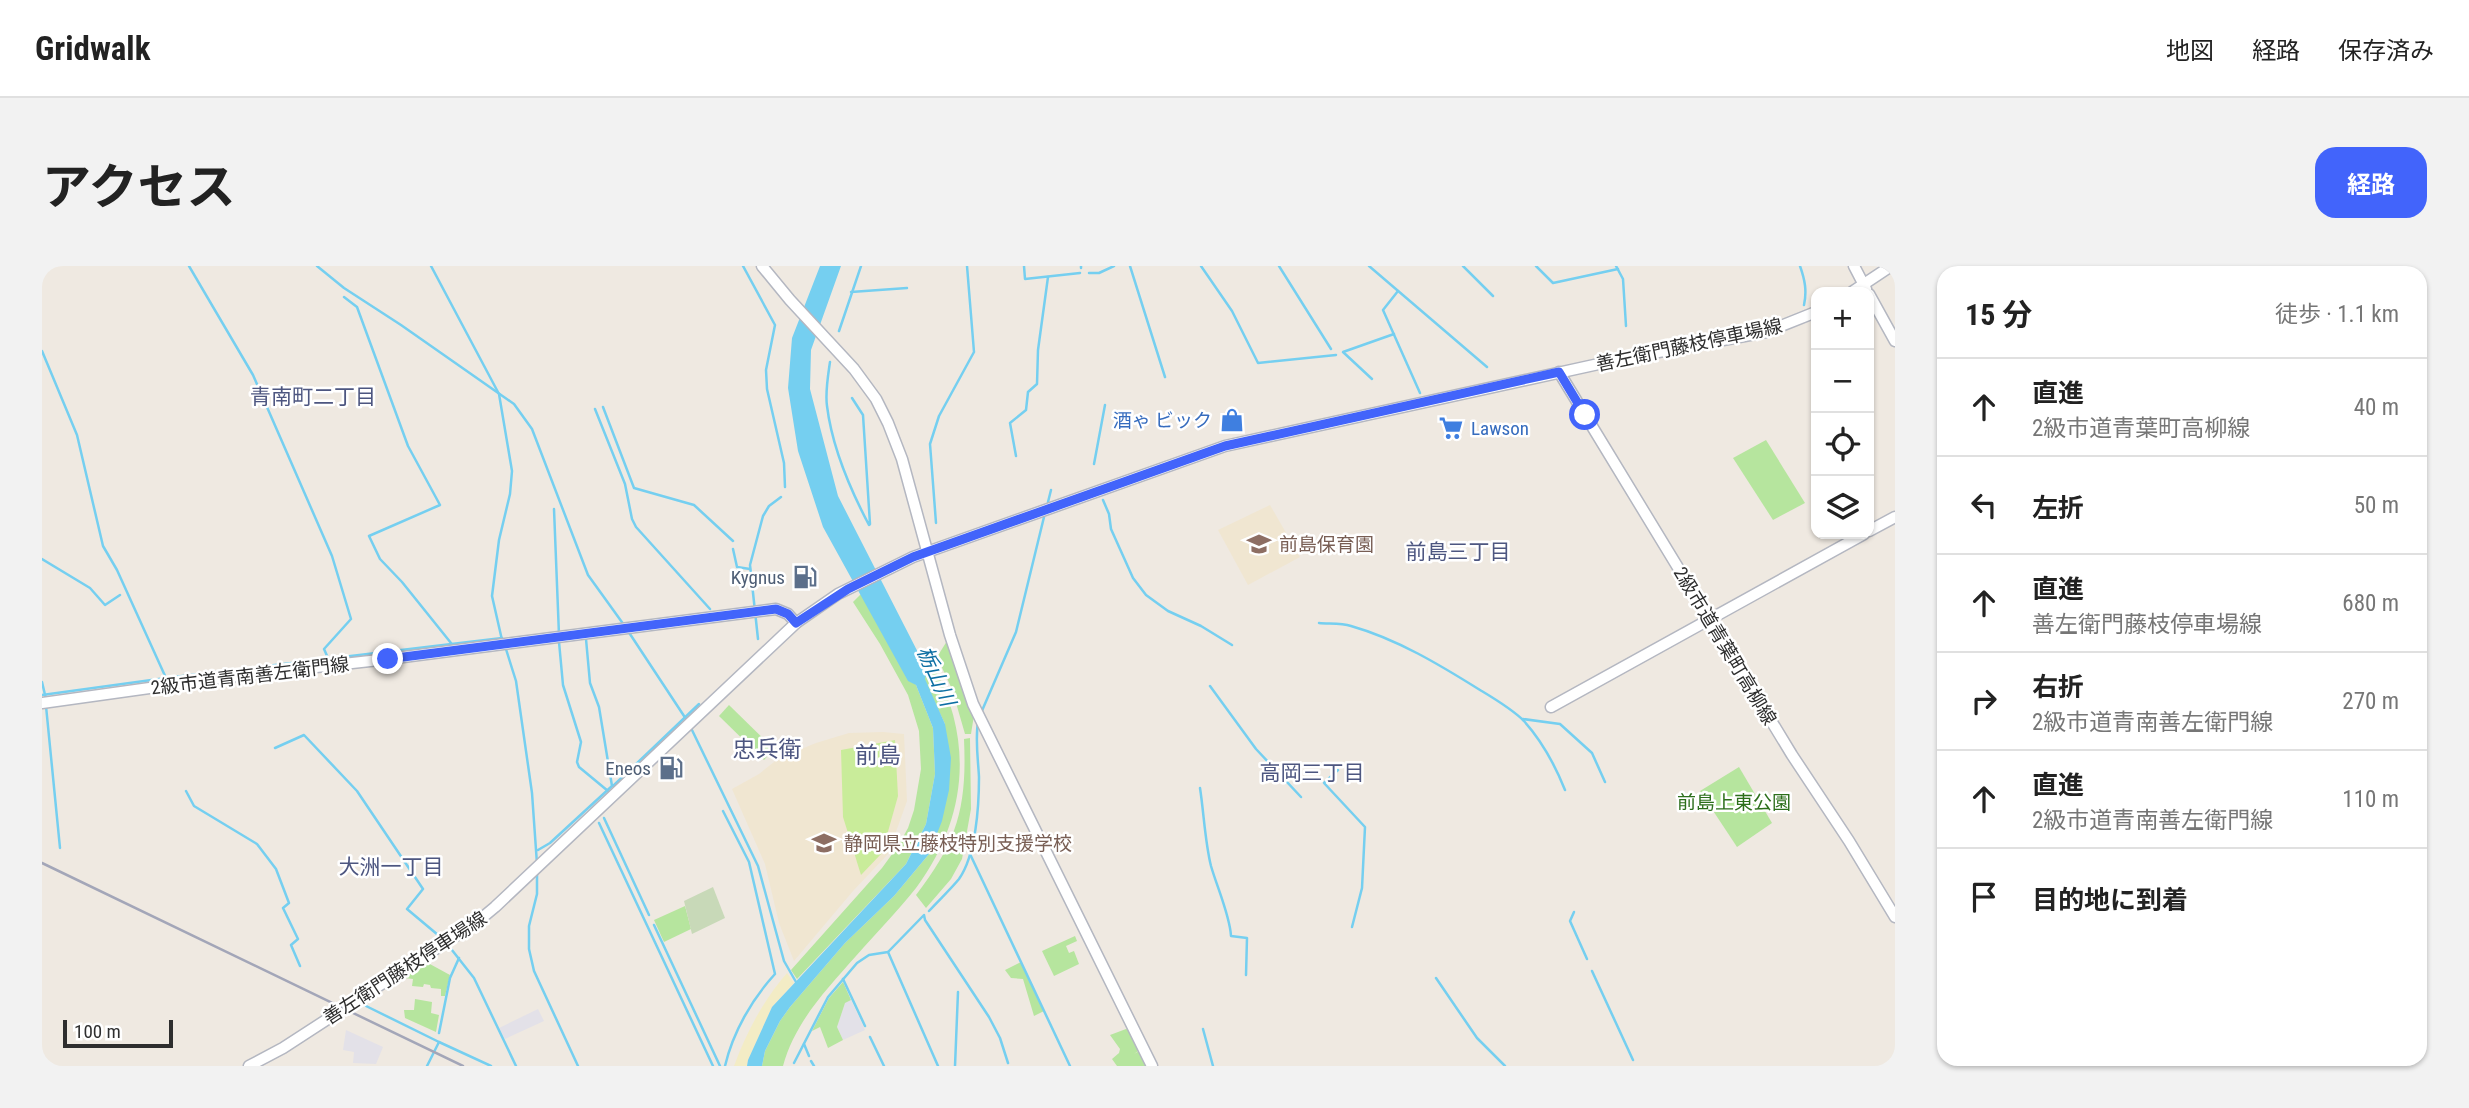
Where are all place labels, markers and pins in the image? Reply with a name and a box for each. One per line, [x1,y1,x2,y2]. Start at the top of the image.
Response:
shop icon: 酒ゃ ビック [1218,406,1246,434]
place label: 酒ゃ ビック [1113,409,1212,432]
supermarket icon: Lawson [1437,414,1465,442]
place label: Lawson [1471,417,1529,440]
school or university icon: 前島保育園 [1245,530,1273,558]
place label: 前島保育園 [1279,533,1374,556]
fuel station icon: Kygnus [791,563,819,591]
place label: Kygnus [731,566,785,589]
fuel station icon: Eneos [657,754,685,782]
place label: Eneos [605,757,651,780]
school or university icon: 静岡県立藤枝特別支援学校 [810,829,838,857]
place label: 静岡県立藤枝特別支援学校 [844,832,1072,855]

